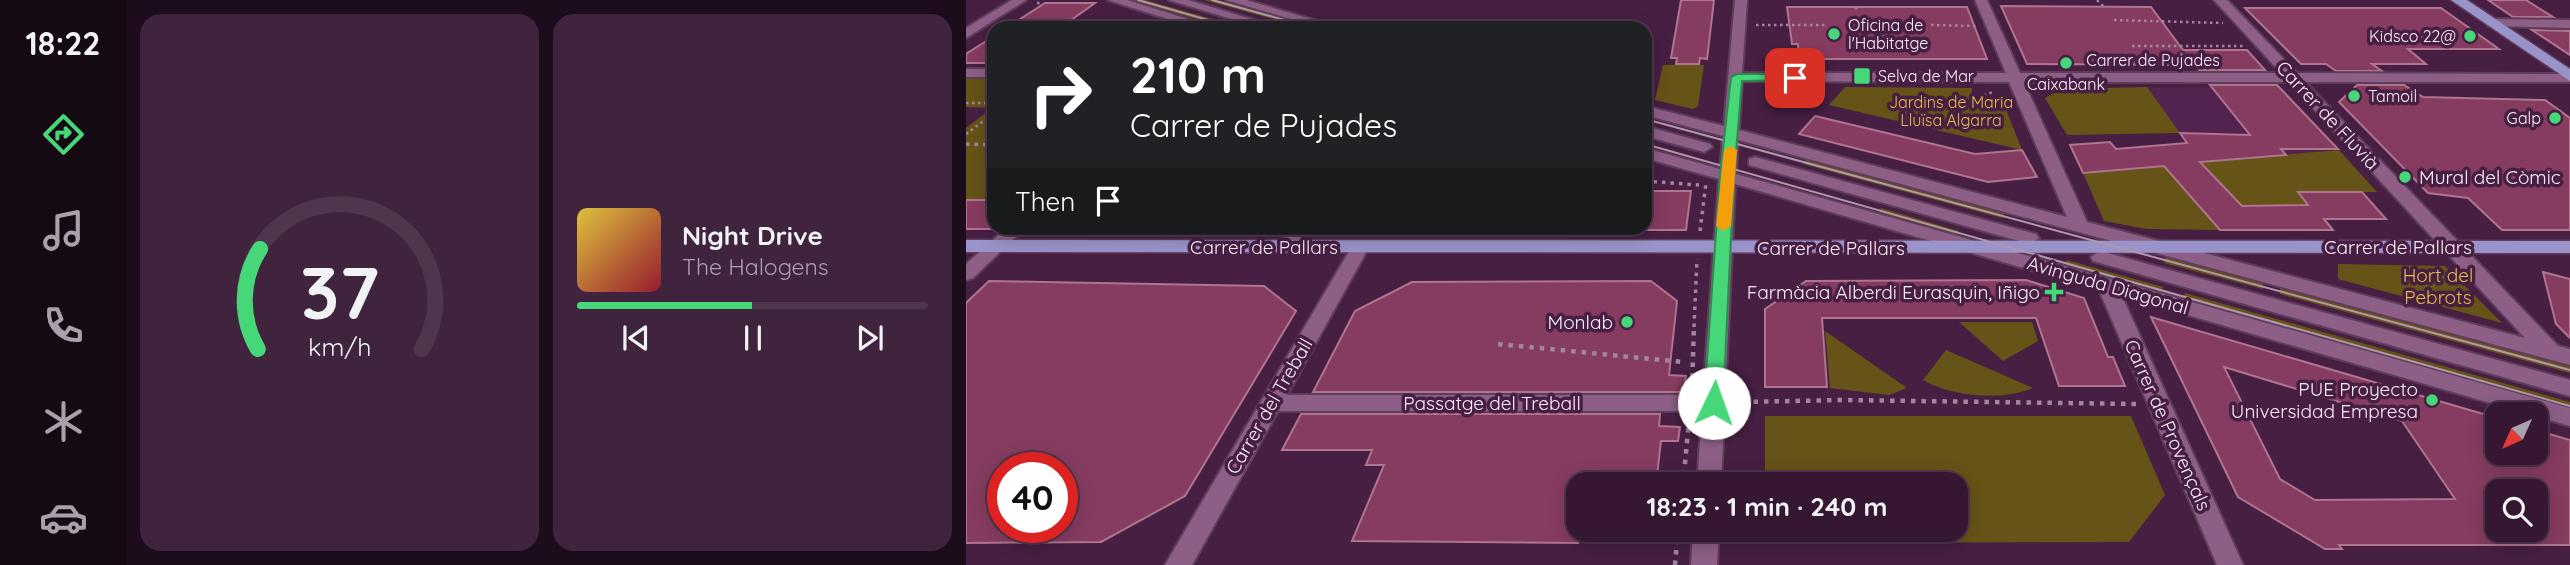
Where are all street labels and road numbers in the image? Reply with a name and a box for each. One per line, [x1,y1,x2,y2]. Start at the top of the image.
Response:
street label: Carrer de Pujades [2086,50,2220,70]
street label: Carrer de Fluvià [2271,56,2385,174]
street label: Carrer de Pallars [1190,235,1338,259]
street label: Carrer de Pallars [2324,235,2472,259]
street label: Carrer de Pallars [1757,236,1905,260]
street label: Avinguda Diagonal [2025,250,2191,320]
street label: Carrer del Treball [1220,334,1318,478]
street label: Carrer de Provençals [2119,336,2217,514]
street label: Passatge del Treball [1403,391,1581,415]

